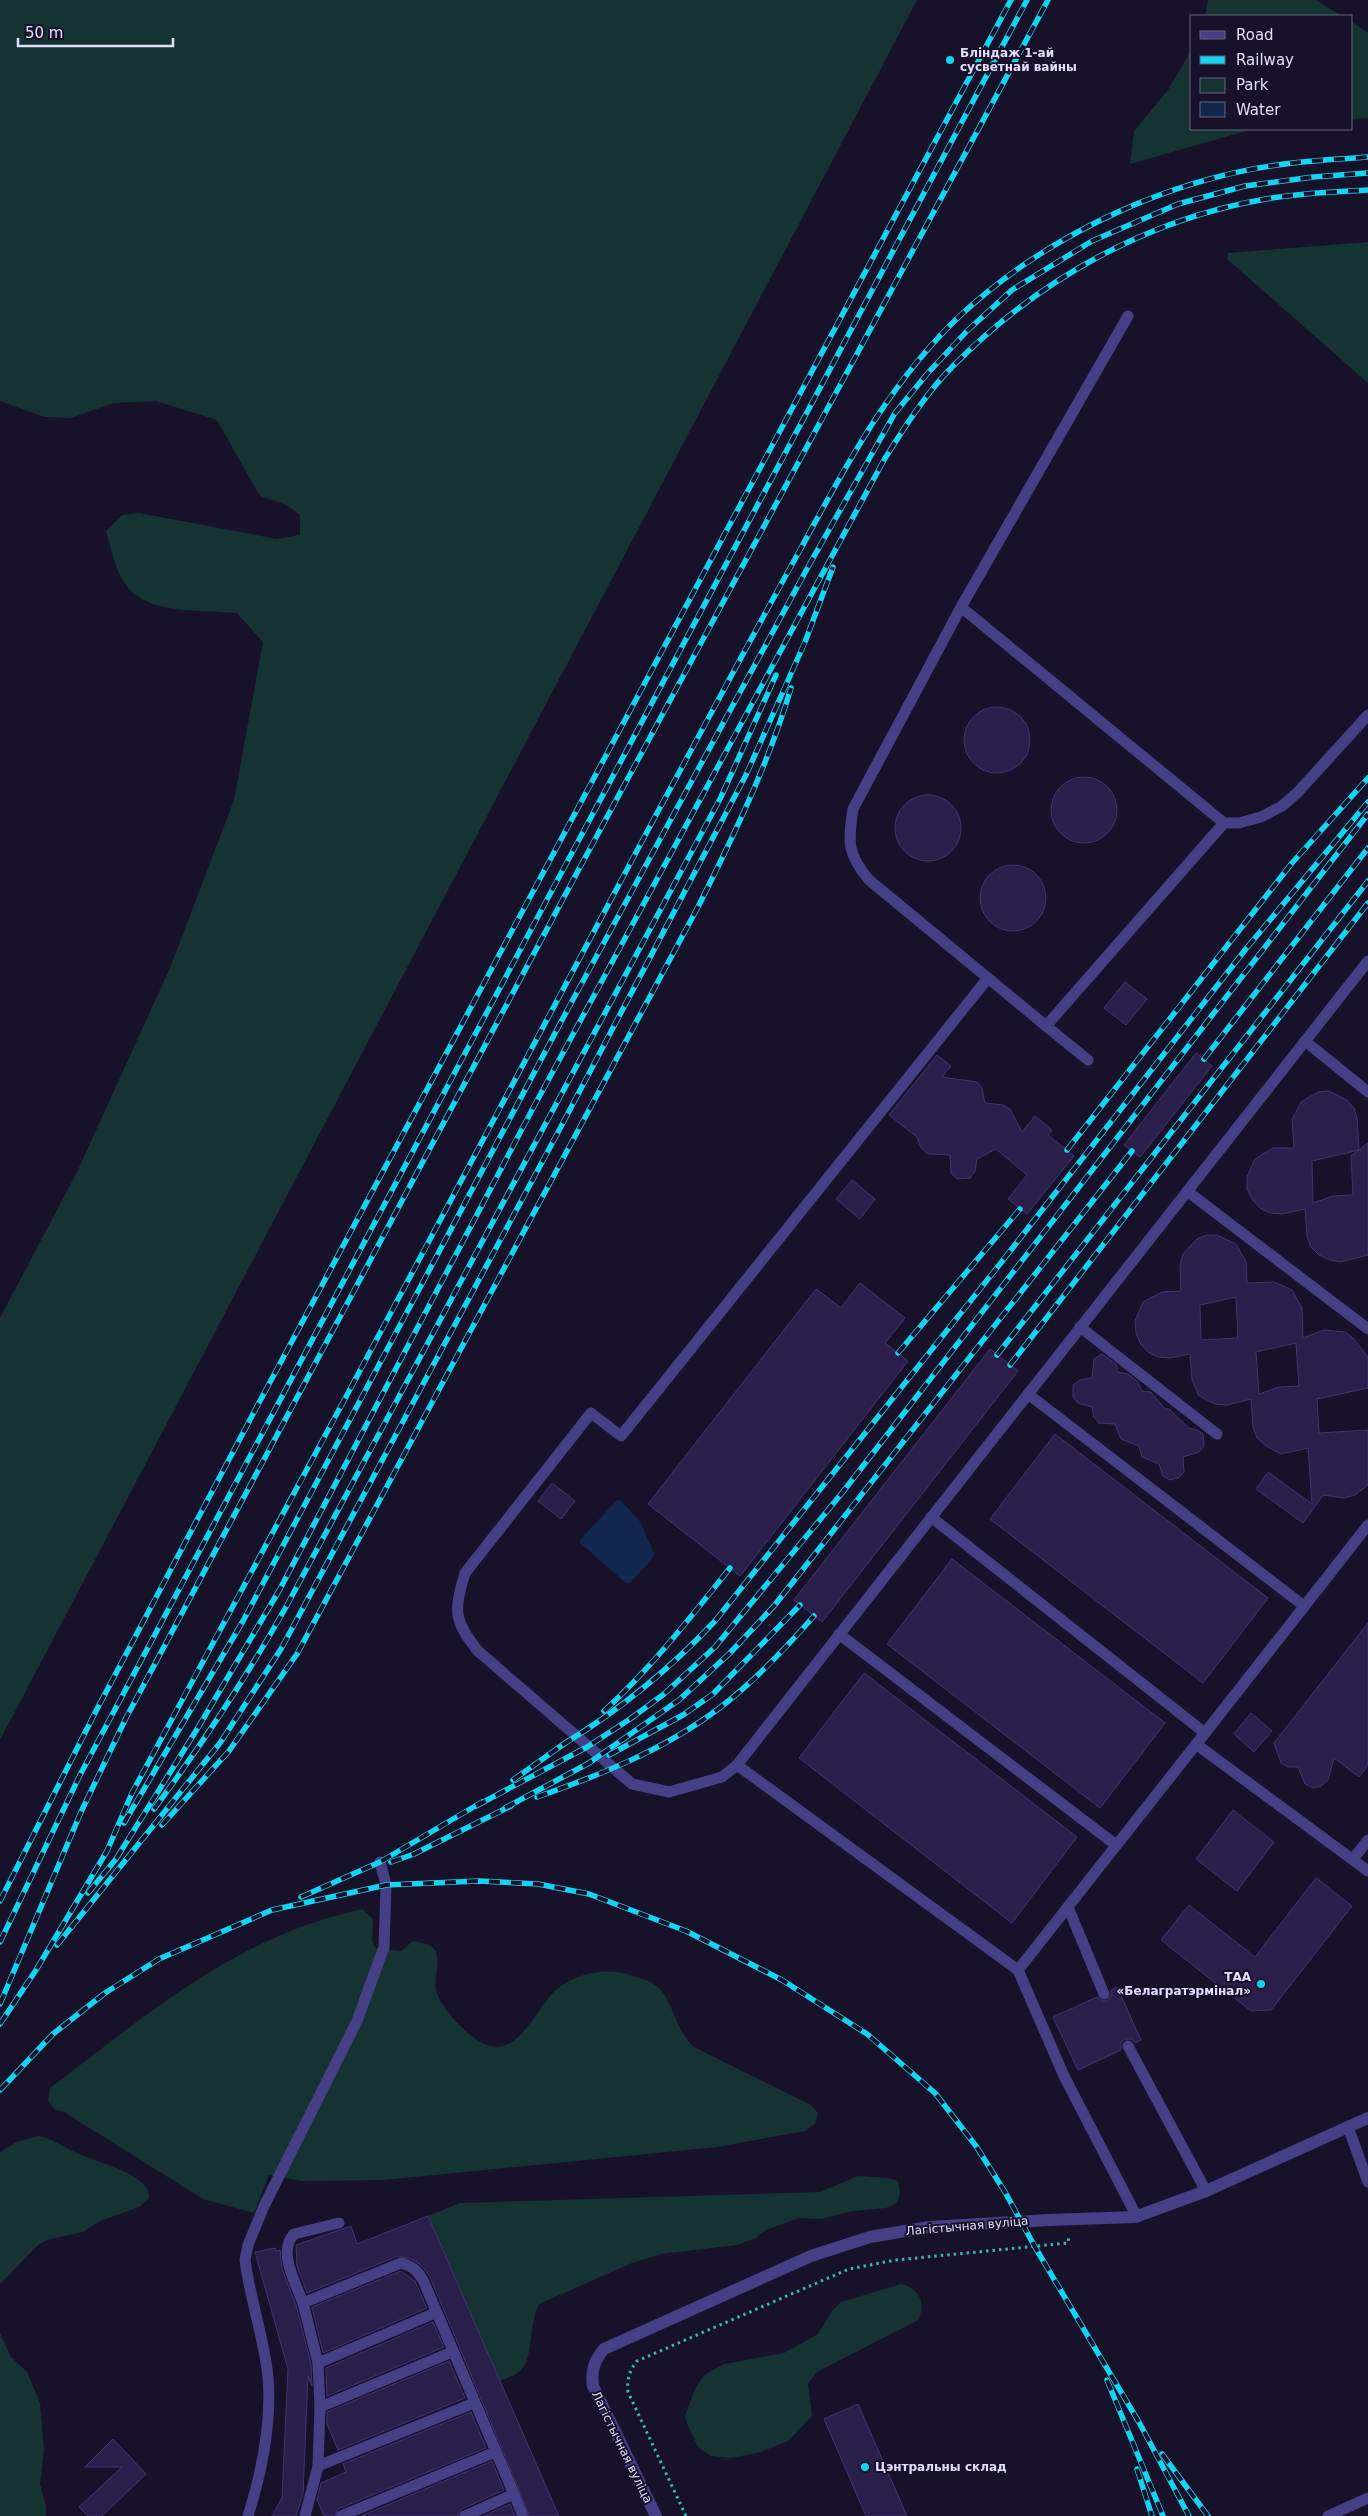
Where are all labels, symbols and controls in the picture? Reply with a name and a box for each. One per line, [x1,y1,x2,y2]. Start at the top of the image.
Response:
scale bar [18,15,172,47]
legend [1190,15,1353,130]
text: 50 m [25,24,63,42]
text: Road [1236,26,1274,44]
place label: Бліндаж 1-ай сусветнай вайны [960,46,1077,74]
text: Railway [1236,51,1294,69]
marker: Бліндаж 1-ай сусветнай вайны [944,54,956,66]
text: Park [1236,76,1269,94]
text: Water [1236,101,1281,119]
place label: ТАА «Белагратэрмінал» [1117,1970,1252,1998]
marker: ТАА «Белагратэрмінал» [1255,1978,1267,1990]
street label: Лагістычная вуліца [905,2214,1029,2238]
street label: Лагістычная вуліца [589,2389,655,2505]
place label: Цэнтральны склад [875,2460,1007,2474]
marker: Цэнтральны склад [859,2461,871,2473]

